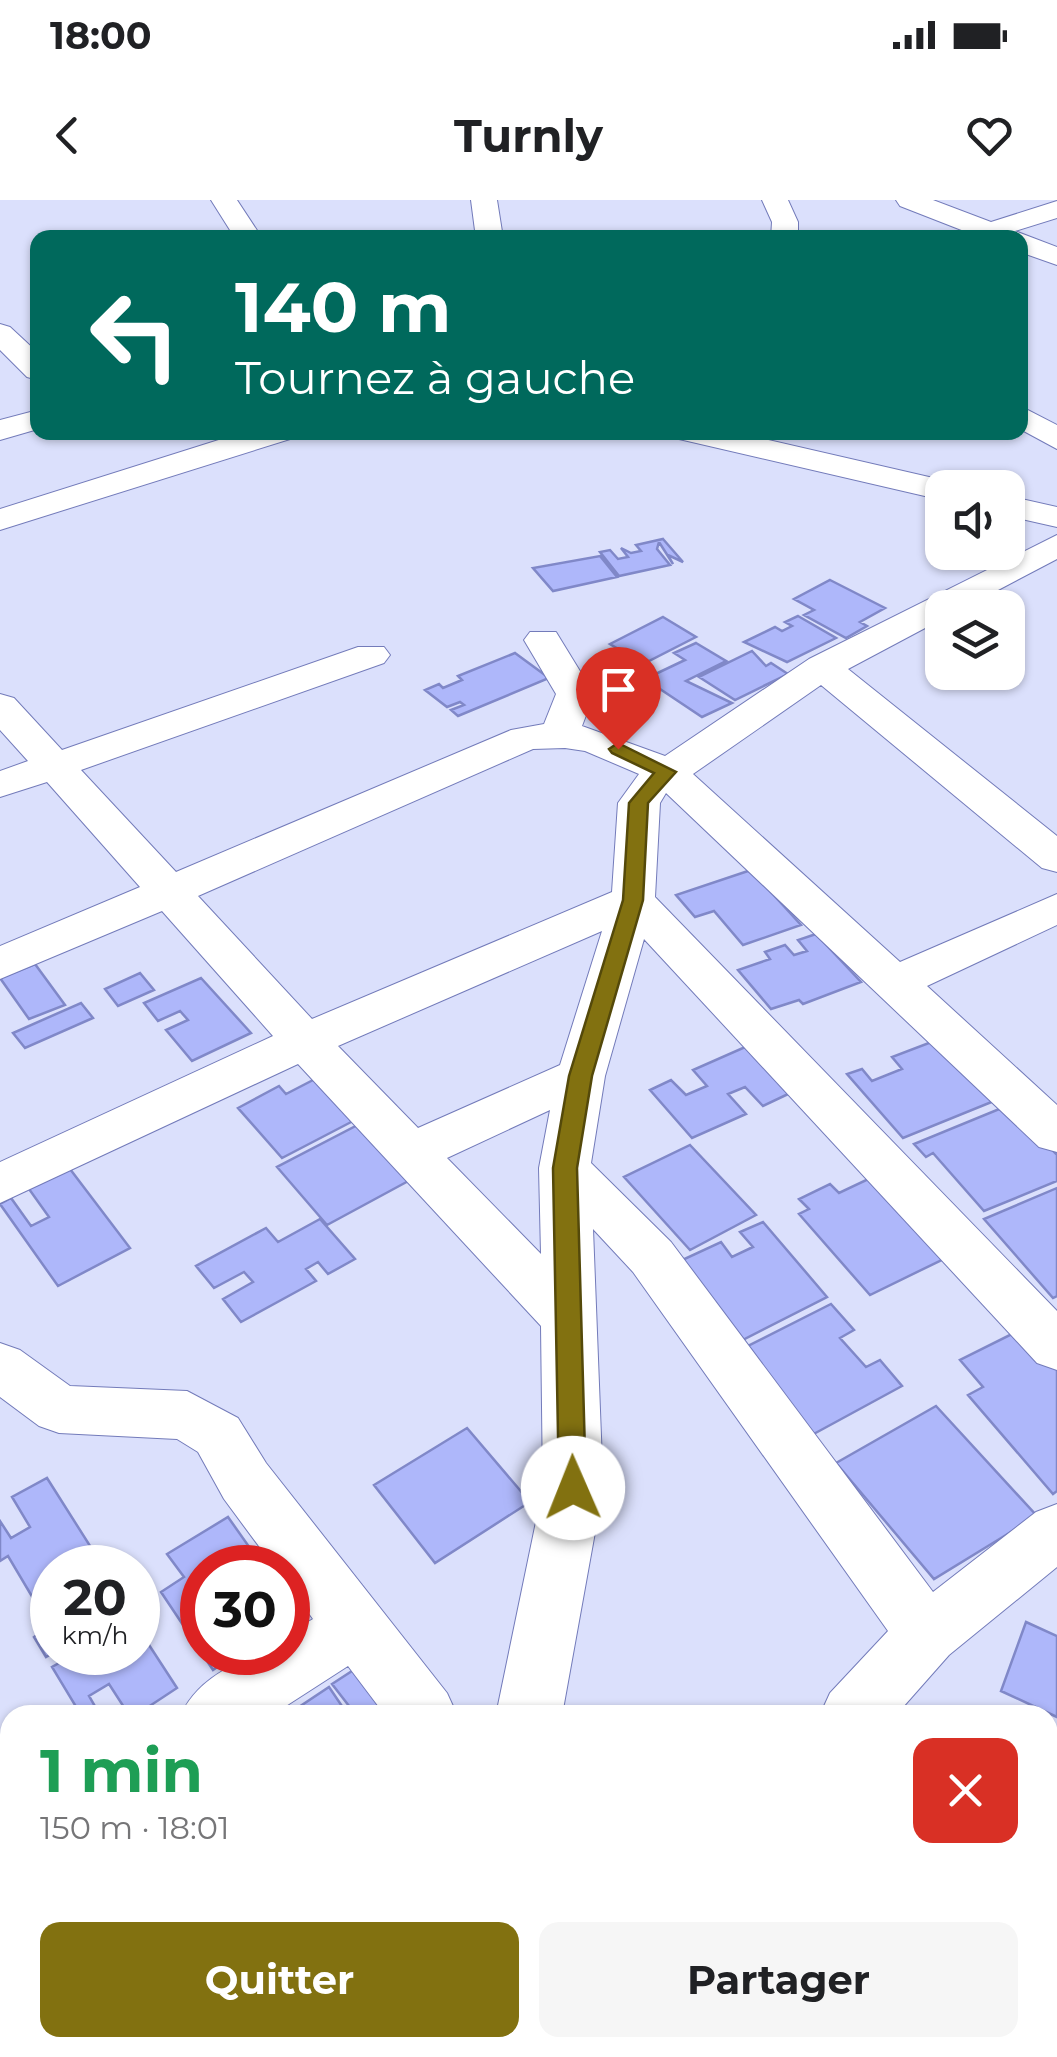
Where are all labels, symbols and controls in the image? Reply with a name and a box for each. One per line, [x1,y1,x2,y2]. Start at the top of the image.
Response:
text: 18:00 [50,12,152,59]
icon: back [40,108,95,163]
text: Turnly [454,108,603,163]
icon: heart [962,108,1017,163]
text: 140 m [235,264,451,350]
icon: left [70,270,200,400]
text: Tournez à gauche [235,350,635,405]
map controls [925,470,1025,690]
button: sound [925,470,1025,570]
button: layers [925,590,1025,690]
pin [576,647,661,750]
icon: arrive [591,662,646,717]
position arrow [521,1436,625,1540]
speed limit sign: 30 [180,1545,310,1675]
text: 20 [63,1567,127,1628]
text: km/h [62,1620,128,1650]
text: 1 min [40,1734,203,1807]
button: close [913,1738,1018,1843]
text: 150 m · 18:01 [40,1808,230,1847]
button: Quitter [40,1922,519,2037]
button: Partager [539,1922,1018,2037]

